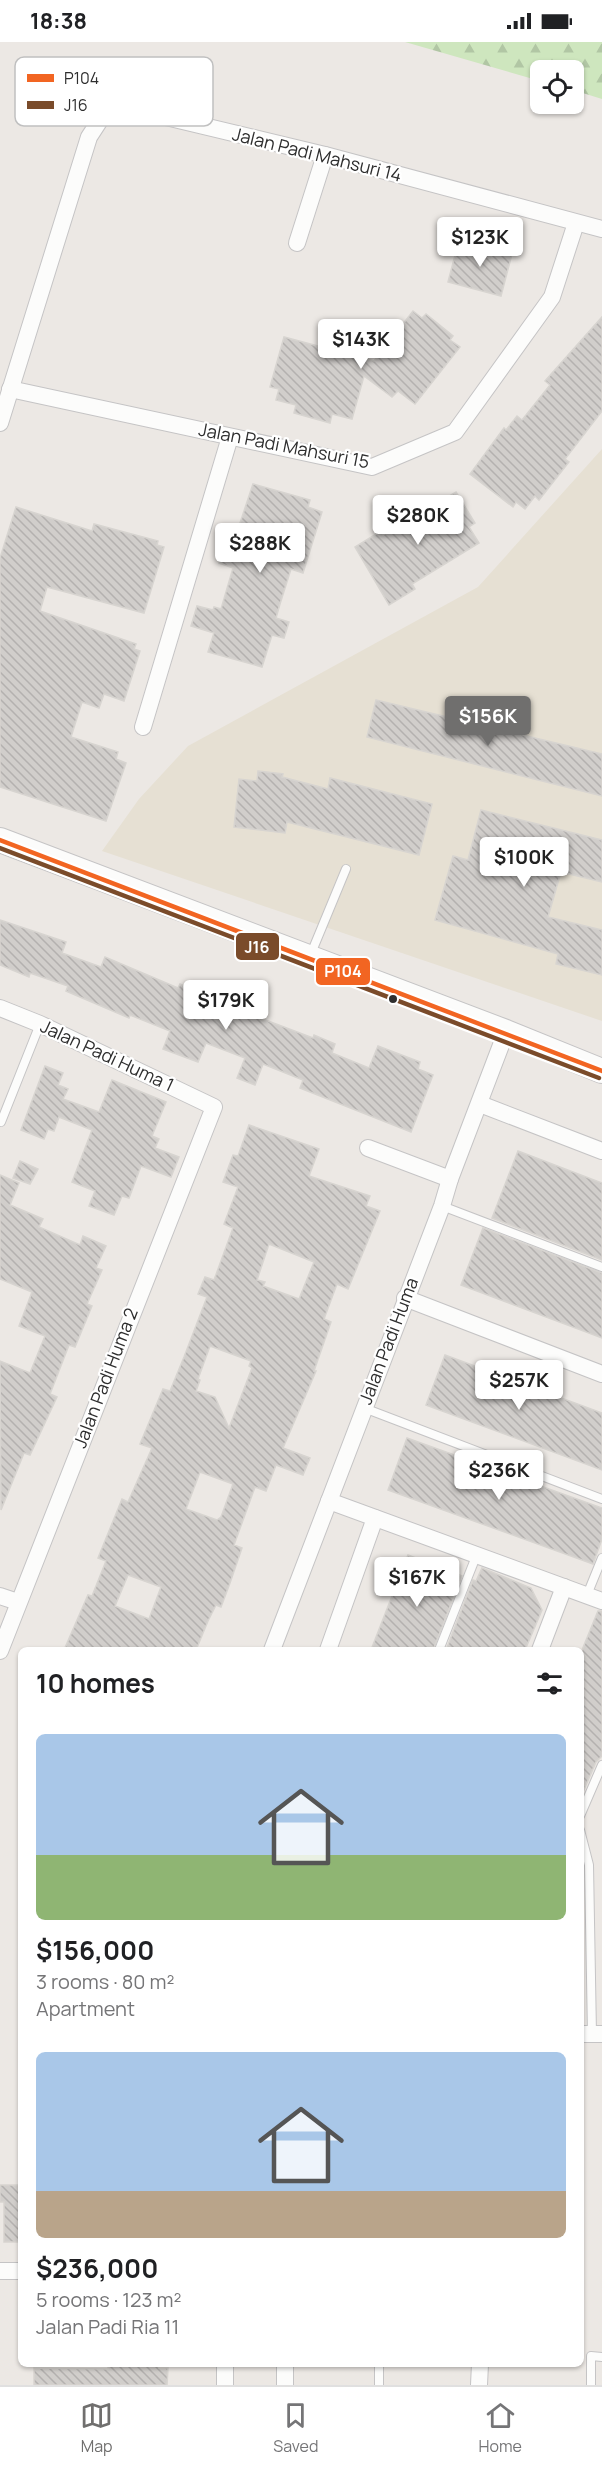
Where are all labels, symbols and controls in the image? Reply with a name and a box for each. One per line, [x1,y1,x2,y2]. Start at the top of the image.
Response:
text: 18:38 [30,6,87,36]
legend [15,57,213,126]
map controls [530,60,584,114]
button: locate [530,60,584,114]
text: P104 [64,67,99,89]
text: J16 [64,94,88,116]
street label: Jalan Padi Mahsuri 14 [230,121,404,187]
pin: $123K [438,217,522,268]
text: $123K [451,223,509,250]
pin: $143K [319,319,403,370]
text: $143K [332,325,390,352]
street label: Jalan Padi Mahsuri 15 [197,417,372,473]
pin: $280K [376,495,460,546]
text: $280K [387,501,449,528]
pin: $288K [218,523,302,574]
text: $288K [229,529,291,556]
pin: $156K [446,696,530,747]
text: $156K [459,702,517,729]
pin: $100K [482,837,566,888]
text: $100K [494,843,554,870]
line badge: J16 [235,932,280,961]
text: J16 [245,936,270,958]
line badge: P104 [315,957,371,986]
text: P104 [324,960,362,982]
pin: $179K [184,980,268,1031]
text: $179K [197,986,255,1013]
unlabelled marker [387,993,399,1005]
street label: Jalan Padi Huma 1 [37,1014,178,1097]
street label: Jalan Padi Huma [353,1274,423,1408]
street label: Jalan Padi Huma 2 [67,1304,143,1451]
pin: $257K [477,1360,561,1411]
text: $257K [489,1366,549,1393]
pin: $236K [457,1450,541,1501]
text: $236K [468,1456,530,1483]
pin: $167K [375,1557,459,1608]
text: $167K [388,1563,446,1590]
text: 10 homes [36,1665,155,1701]
icon: filters [533,1667,566,1700]
icon: home [247,1773,355,1881]
text: $156,000 [36,1932,154,1968]
text: 3 rooms · 80 m² [36,1968,175,1995]
text: Apartment [36,1995,135,2022]
icon: home [247,2091,355,2199]
text: $236,000 [36,2250,158,2286]
text: 5 rooms · 123 m² [36,2286,181,2313]
text: Jalan Padi Ria 11 [36,2313,179,2340]
tab: Map [80,2399,113,2457]
tab: Saved [273,2399,318,2457]
tab: Home [479,2399,522,2457]

